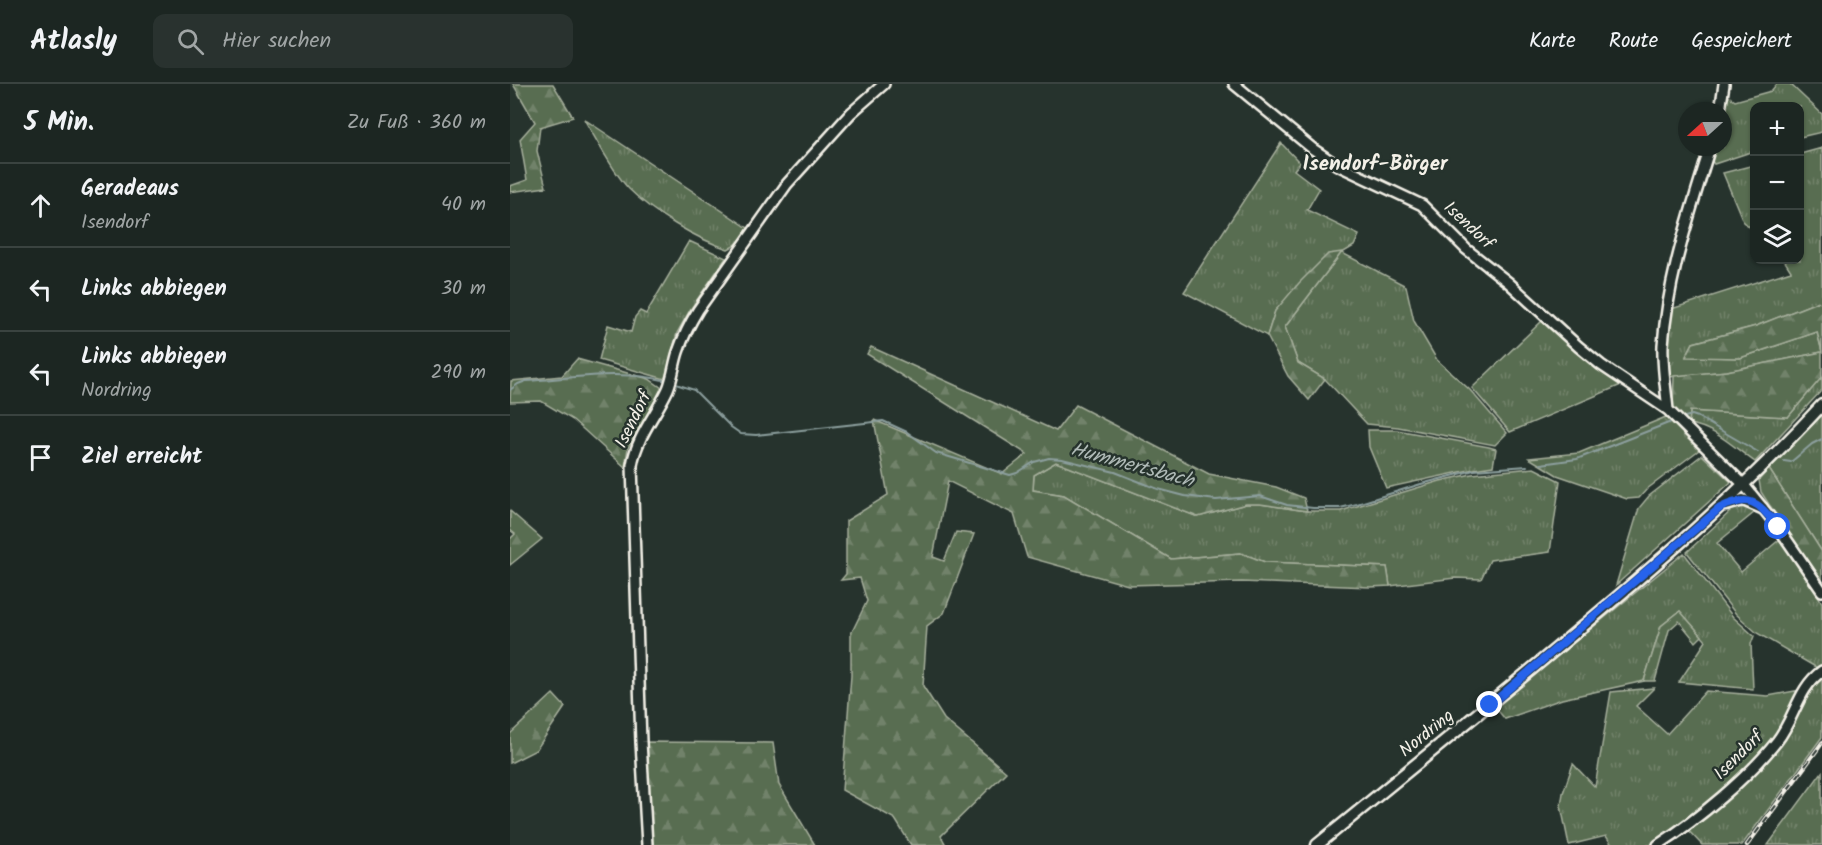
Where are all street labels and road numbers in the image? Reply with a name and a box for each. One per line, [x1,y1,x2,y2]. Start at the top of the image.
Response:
street label: Isendorf [1436,195,1502,259]
street label: Isendorf [608,384,661,454]
street label: Nordring [1393,703,1461,765]
street label: Isendorf [1707,723,1772,788]

